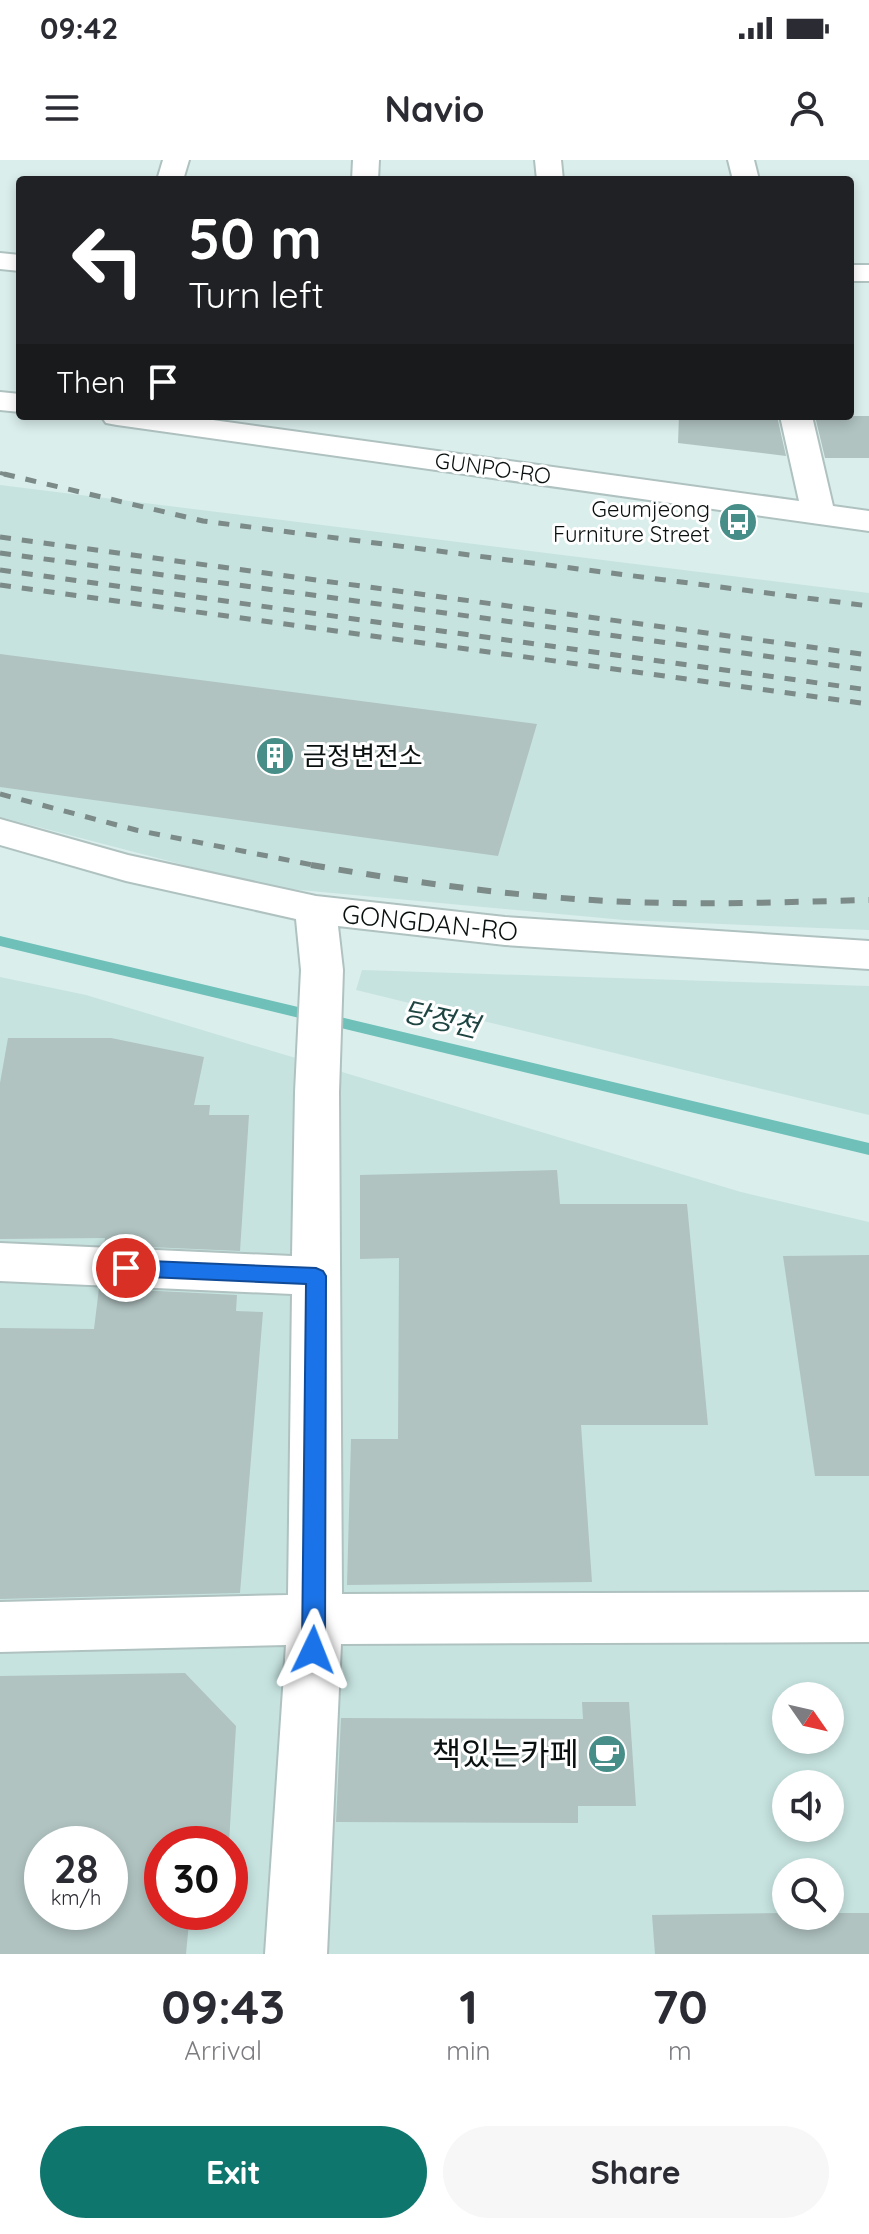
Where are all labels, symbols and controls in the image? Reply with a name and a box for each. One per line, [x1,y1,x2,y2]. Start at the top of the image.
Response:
text: 09:42 [40,9,118,47]
icon: menu [40,86,84,130]
text: Navio [385,86,484,131]
icon: person [785,86,829,130]
text: 50 m [188,203,322,273]
icon: left [56,208,160,312]
text: Turn left [188,272,324,317]
icon: arrive [141,360,185,404]
text: Then [56,363,125,401]
street label: GUNPO-RO [433,446,553,490]
place label: Geumjeong Furniture Street [553,495,710,548]
bus stop icon: Geumjeong Furniture Street [717,501,759,543]
building icon: 금정변전소 [254,735,296,777]
place label: 금정변전소 [303,739,423,772]
street label: GONGDAN-RO [341,897,520,948]
water label: 당정천 [400,993,486,1045]
pin [92,1234,160,1302]
icon: arrive [104,1246,148,1290]
position arrow [271,1608,355,1692]
north arrow [772,1682,844,1754]
map controls [772,1682,844,1930]
place label: 책있는카페 [432,1733,579,1773]
cafe icon: 책있는카페 [586,1733,628,1775]
button: sound [772,1770,844,1842]
speed limit sign: 30 [144,1826,248,1930]
text: 28 [54,1843,98,1893]
button: search [772,1858,844,1930]
text: km/h [51,1885,101,1910]
text: 09:43 [161,1976,285,2036]
text: 1 [459,1976,478,2036]
text: 70 [652,1976,708,2036]
text: Arrival [184,2034,262,2067]
text: min [446,2034,491,2067]
text: m [668,2034,692,2067]
button: Exit [40,2126,427,2218]
button: Share [443,2126,829,2218]

